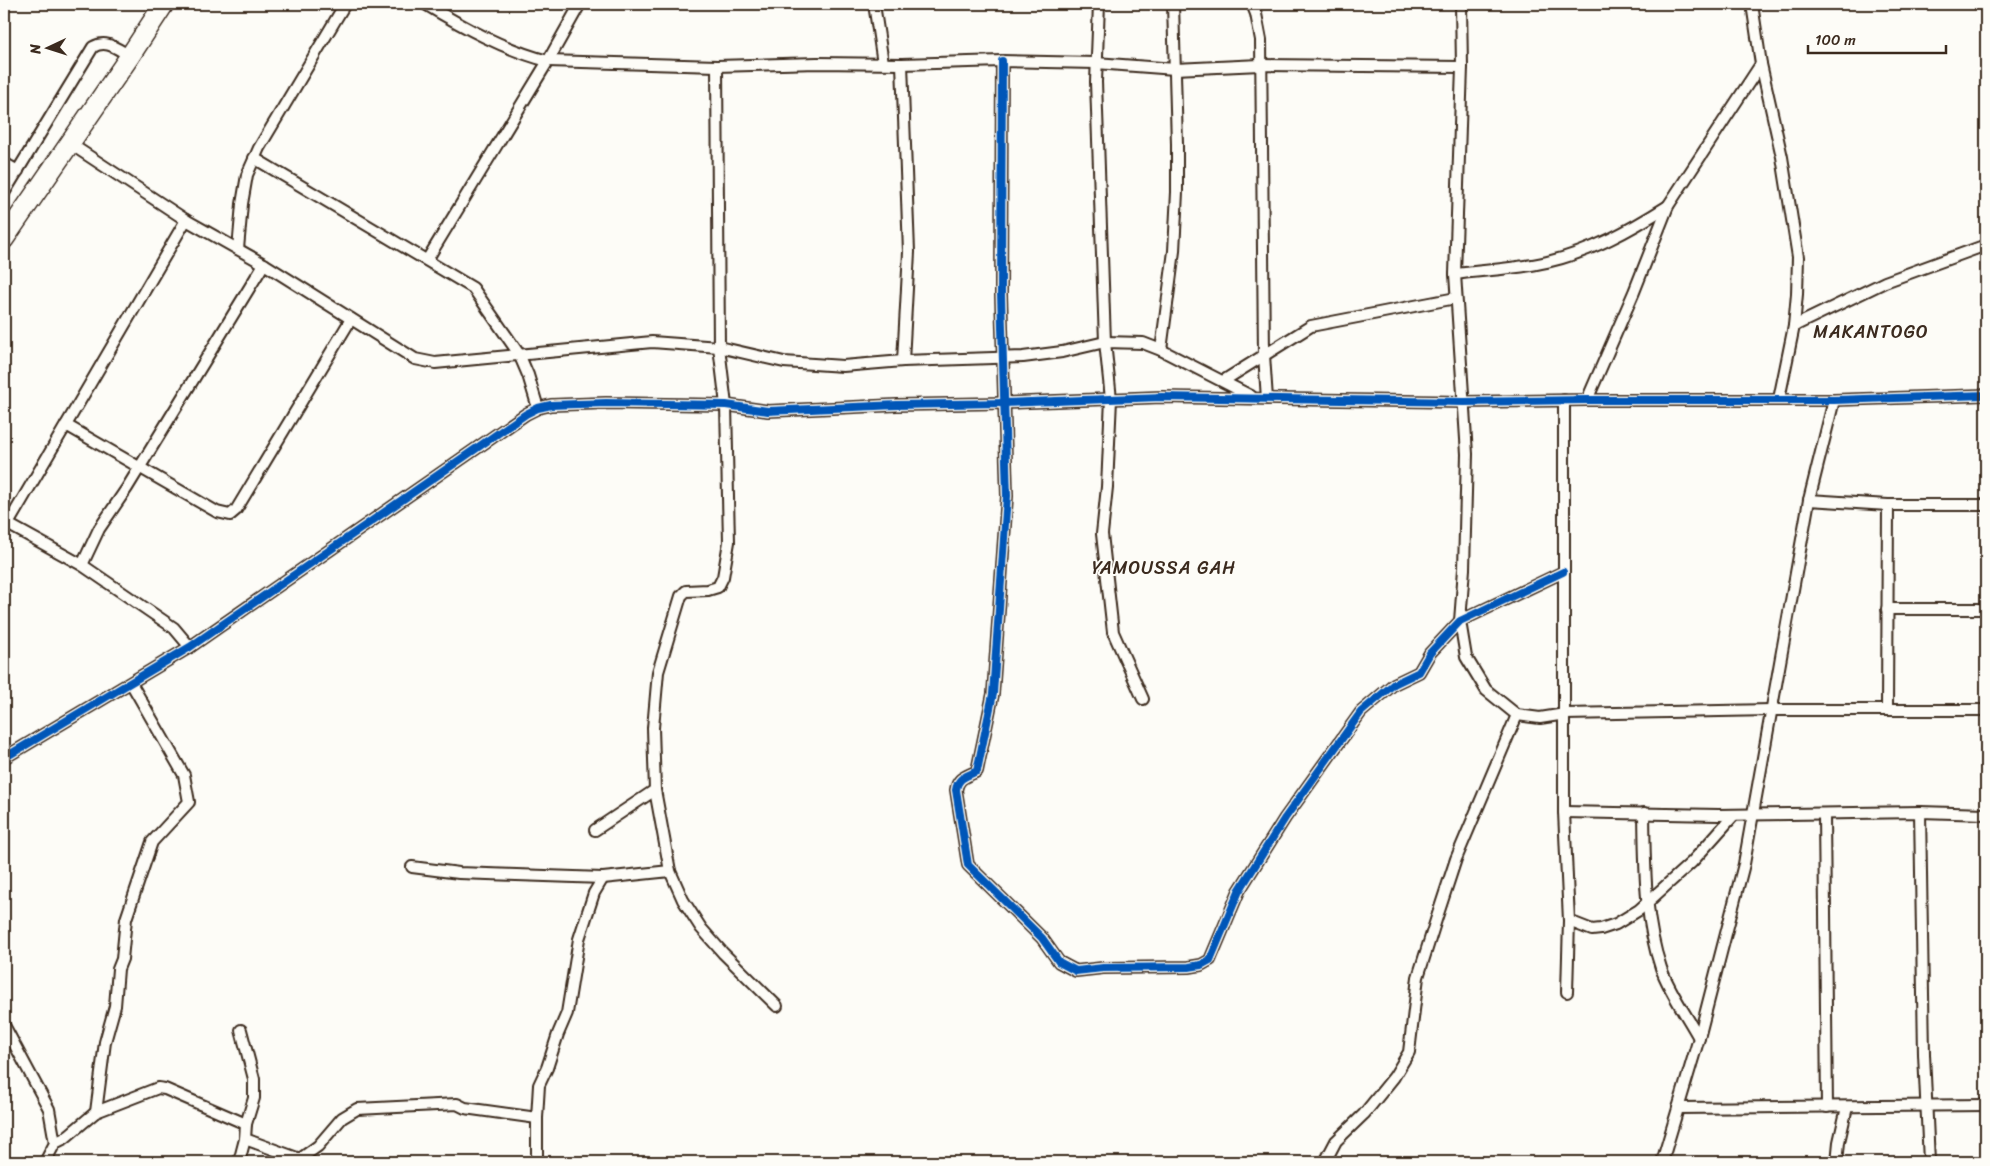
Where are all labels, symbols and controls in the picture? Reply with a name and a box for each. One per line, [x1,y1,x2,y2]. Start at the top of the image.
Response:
north arrow [22,22,72,72]
scale bar [1808,22,1945,54]
text: 100 m [1815,27,1856,53]
text: N [23,43,48,56]
district label: MAKANTOGO [1813,316,1929,348]
district label: YAMOUSSA GAH [1092,552,1236,584]

